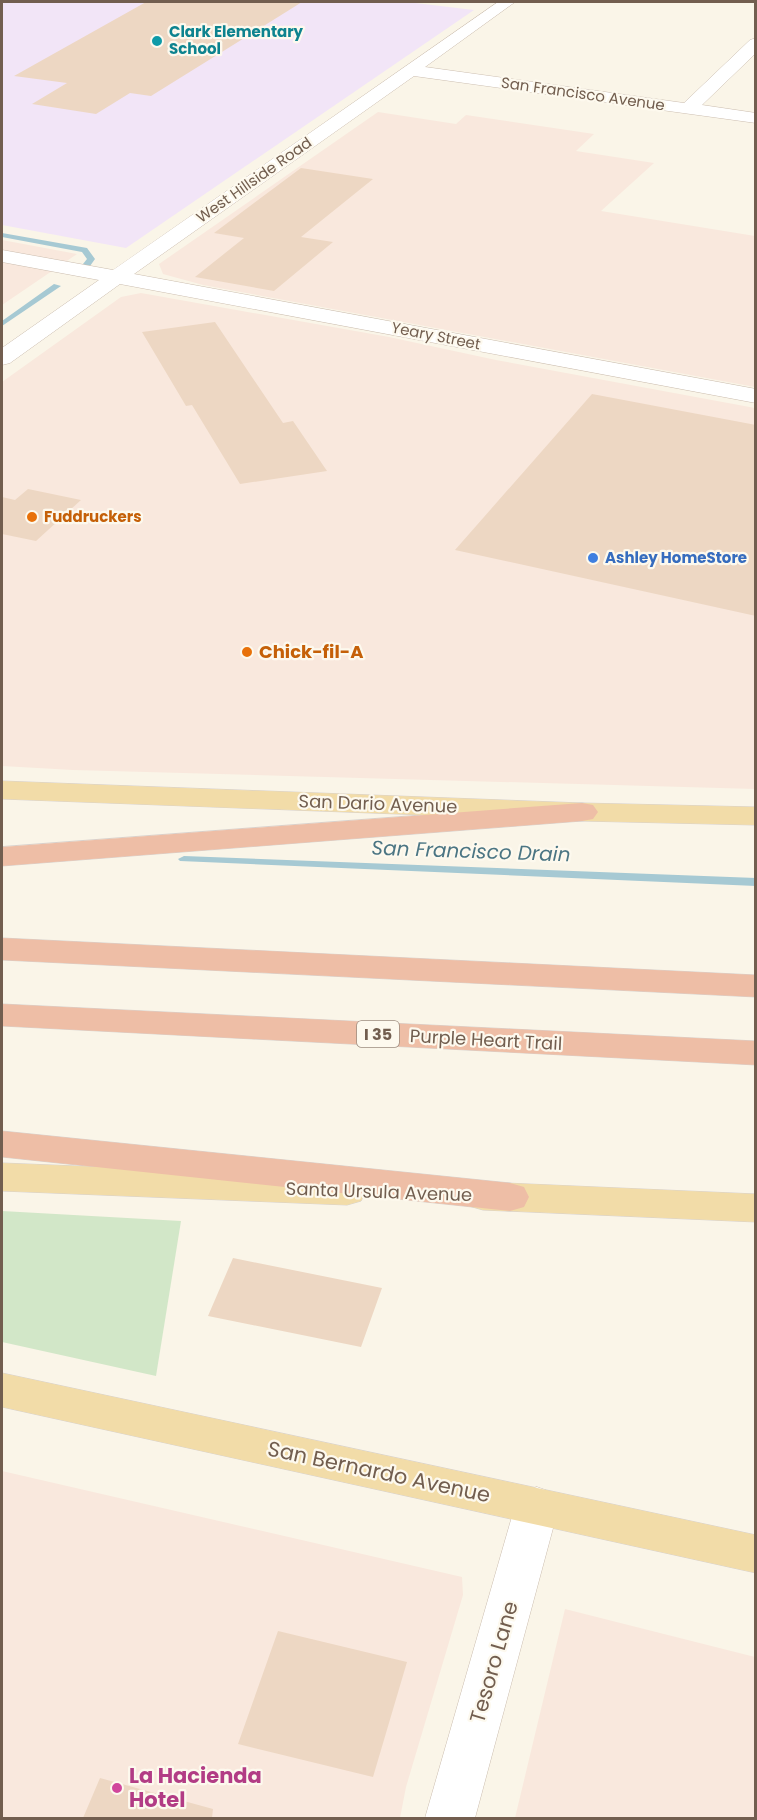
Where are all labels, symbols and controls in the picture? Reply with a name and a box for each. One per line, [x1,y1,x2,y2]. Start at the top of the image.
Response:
place label: Clark Elementary School [169,21,304,59]
marker: Clark Elementary School [150,34,164,48]
street label: San Francisco Avenue [500,72,666,115]
street label: West Hillside Road [192,132,316,227]
street label: Yeary Street [390,317,482,354]
place label: Fuddruckers [44,506,142,527]
marker: Fuddruckers [25,510,39,524]
place label: Ashley HomeStore [605,547,747,568]
marker: Ashley HomeStore [586,551,600,565]
place label: Chick-fil-A [259,639,363,664]
marker: Chick-fil-A [240,645,254,659]
street label: San Dario Avenue [298,788,458,819]
water label: San Francisco Drain [371,834,571,868]
road number: I 35 [357,1021,399,1047]
street label: Purple Heart Trail [409,1023,563,1056]
street label: Santa Ursula Avenue [285,1176,473,1207]
street label: San Bernardo Avenue [265,1434,493,1509]
street label: Tesoro Lane [462,1598,525,1726]
place label: La Hacienda Hotel [129,1761,262,1814]
marker: La Hacienda Hotel [110,1781,124,1795]

